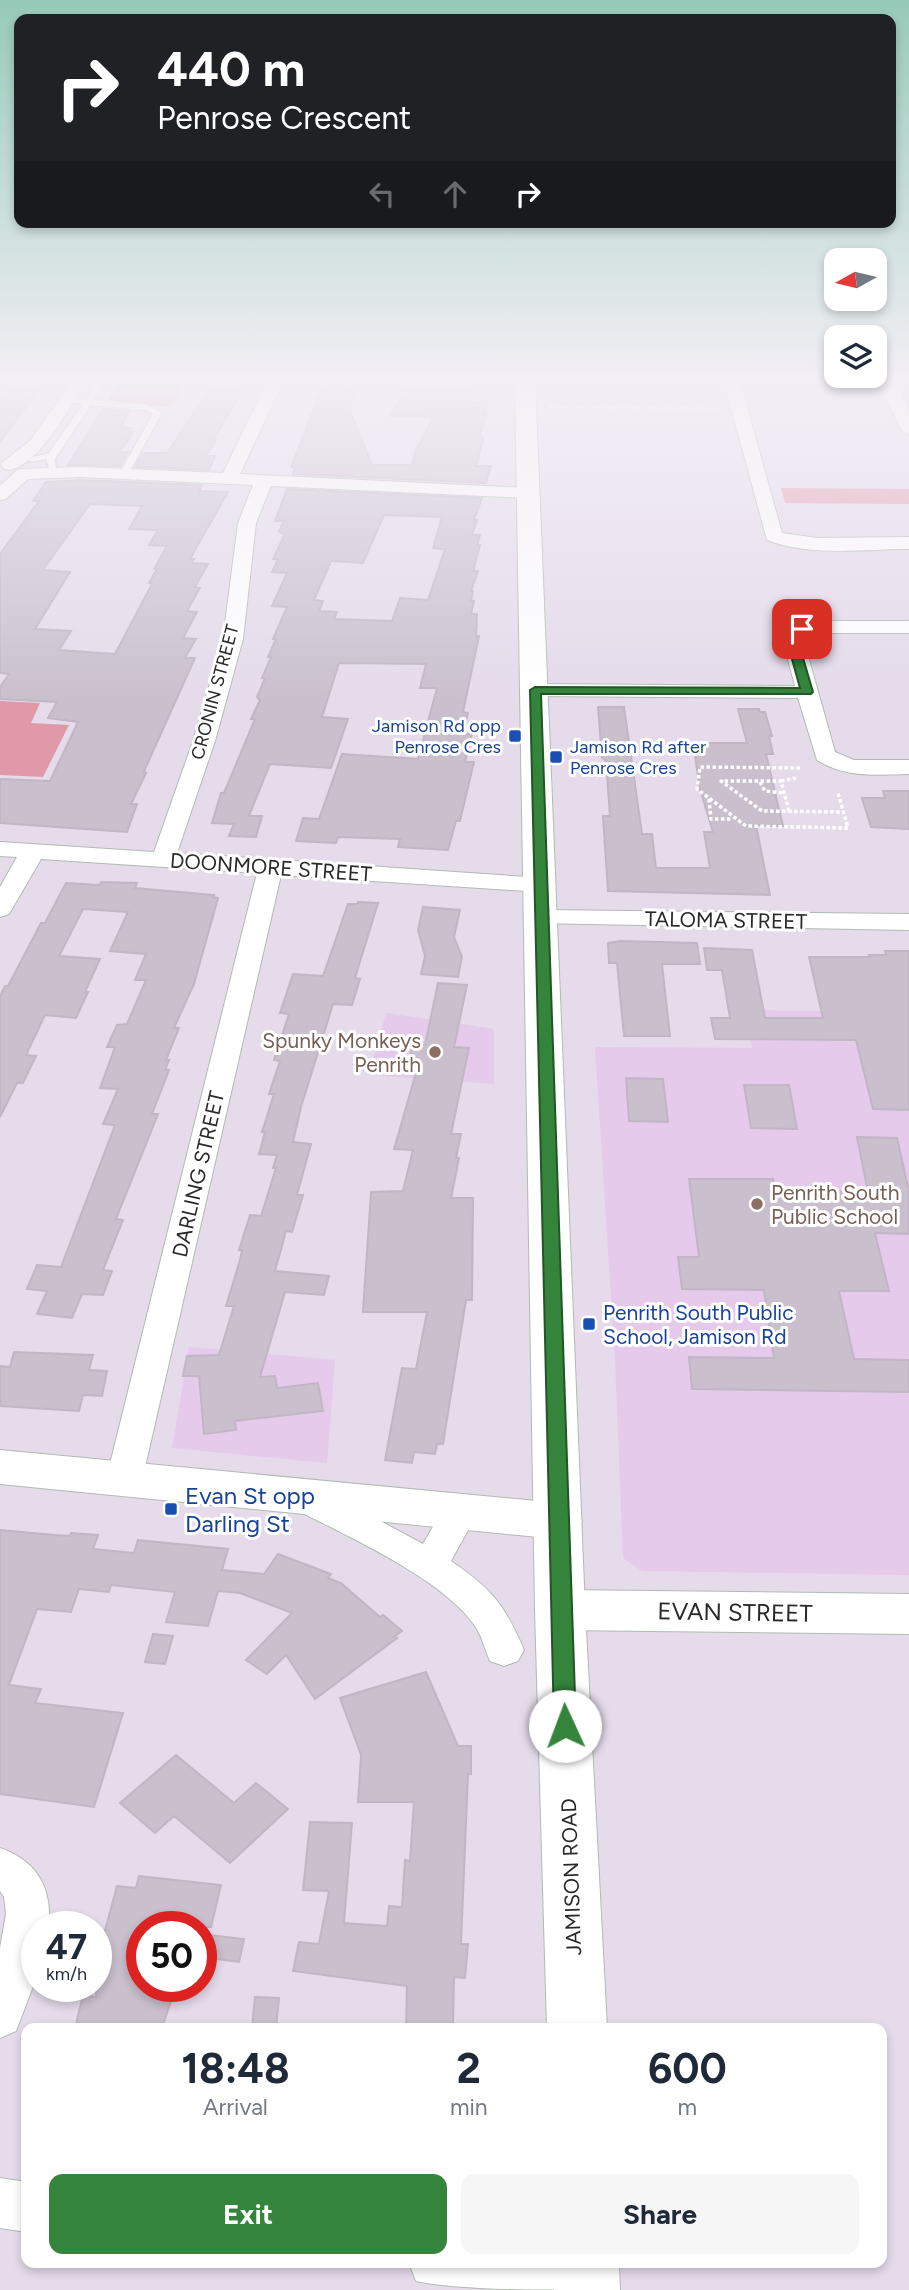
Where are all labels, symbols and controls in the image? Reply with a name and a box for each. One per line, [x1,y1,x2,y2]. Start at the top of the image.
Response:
text: 440 m [157,39,305,98]
icon: right [42,42,133,133]
text: Penrose Crescent [157,99,411,137]
icon: left [363,175,401,213]
icon: ahead [436,175,474,213]
icon: right [509,175,547,213]
north arrow [824,248,887,312]
map controls [824,248,887,388]
button: layers [824,325,887,388]
pin [772,599,832,659]
icon: arrive [783,610,821,648]
street label: CRONIN STREET [186,622,244,762]
place label: Jamison Rd opp Penrose Cres [372,715,501,758]
marker: Jamison Rd opp Penrose Cres [507,728,523,744]
place label: Jamison Rd after Penrose Cres [570,736,706,779]
marker: Jamison Rd after Penrose Cres [548,749,564,765]
street label: DOONMORE STREET [169,847,373,887]
street label: TALOMA STREET [645,906,808,934]
place label: Spunky Monkeys Penrith [262,1028,421,1077]
marker: Spunky Monkeys Penrith [427,1044,443,1060]
street label: DARLING STREET [167,1088,229,1260]
place label: Penrith South Public School [771,1180,899,1229]
marker: Penrith South Public School [749,1196,765,1212]
place label: Penrith South Public School, Jamison Rd [603,1300,794,1349]
marker: Penrith South Public School, Jamison Rd [581,1316,597,1332]
place label: Evan St opp Darling St [185,1481,315,1538]
marker: Evan St opp Darling St [163,1501,179,1517]
street label: EVAN STREET [657,1596,813,1628]
position arrow [528,1689,602,1763]
street label: JAMISON ROAD [556,1798,586,1956]
speed limit sign: 50 [126,1911,217,2002]
text: 47 [46,1926,87,1968]
text: km/h [46,1963,87,1985]
text: 18:48 [181,2043,290,2094]
text: 2 [457,2043,481,2094]
text: 600 [648,2043,727,2094]
text: Arrival [203,2093,268,2121]
text: min [450,2093,488,2121]
text: m [678,2093,697,2121]
button: Exit [49,2174,447,2254]
button: Share [461,2174,859,2254]

